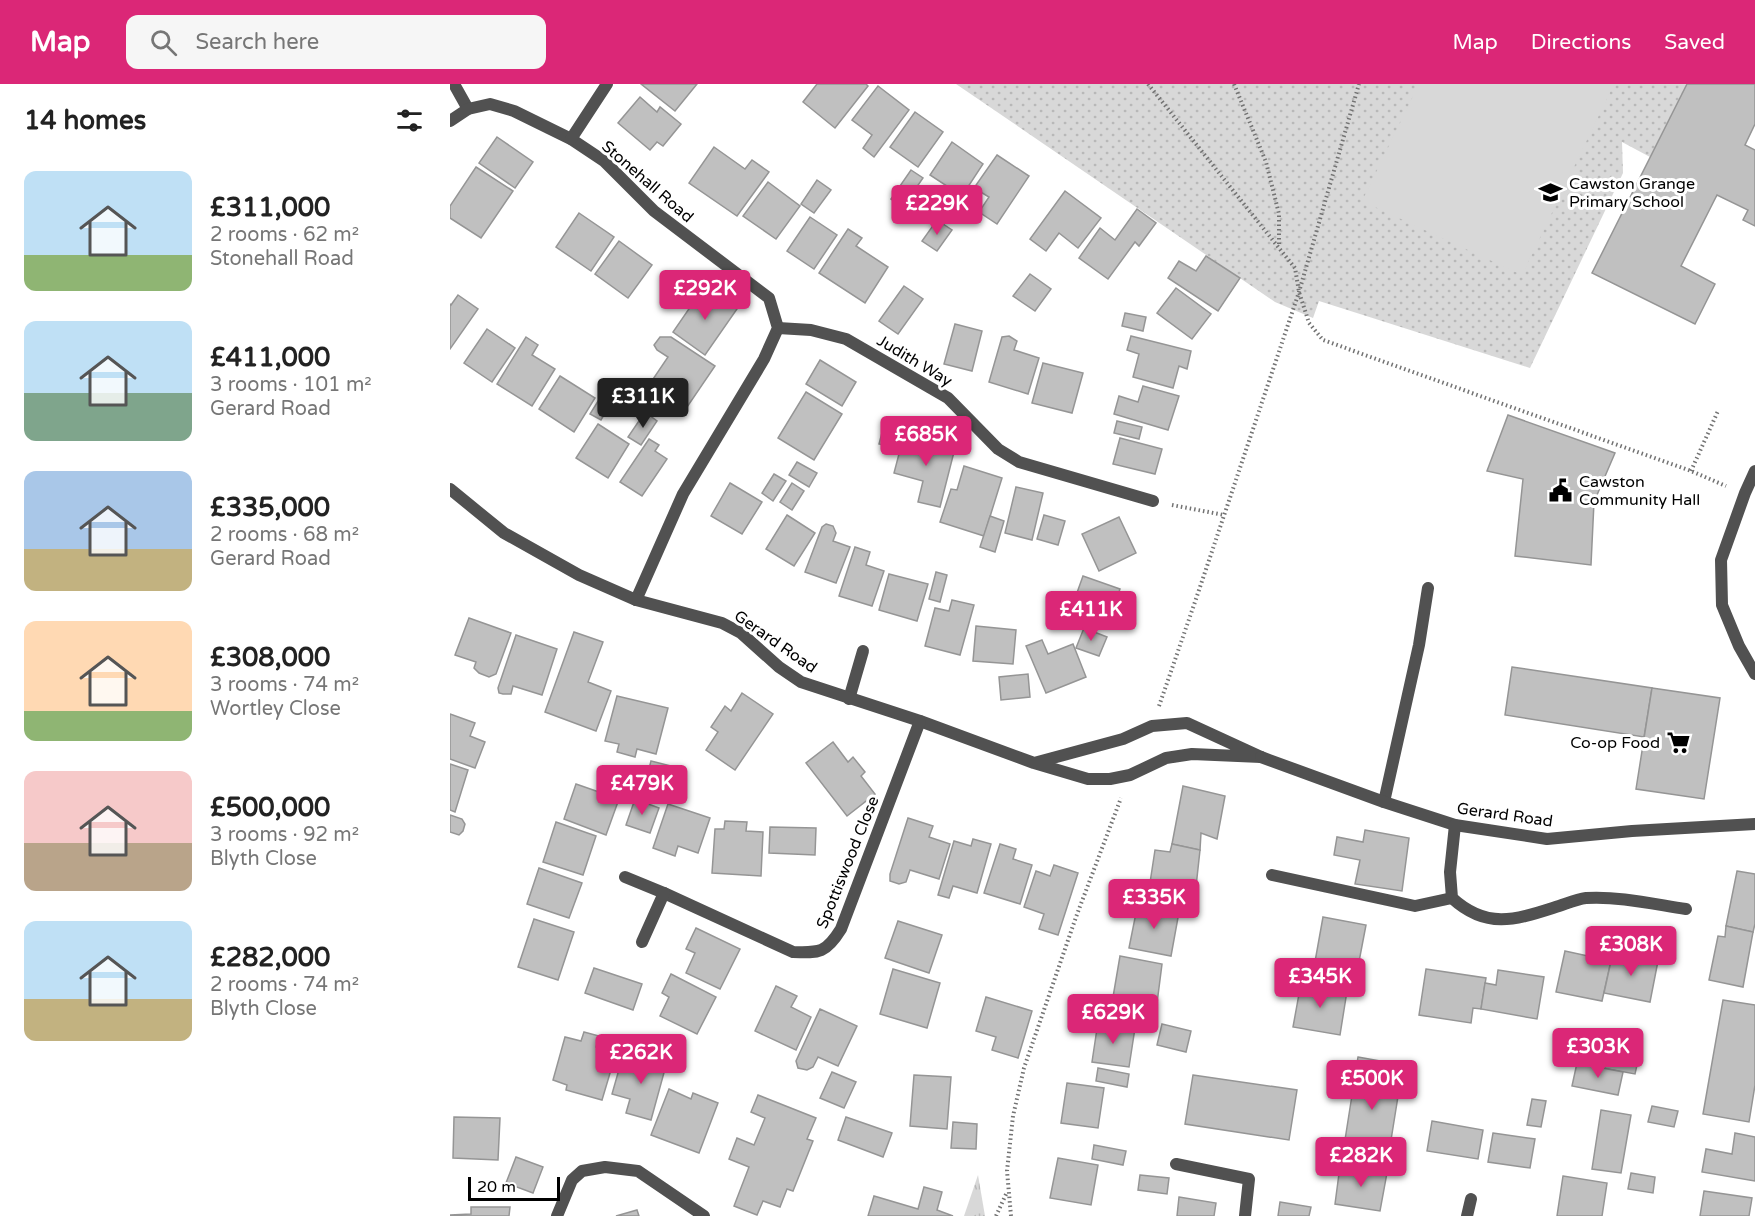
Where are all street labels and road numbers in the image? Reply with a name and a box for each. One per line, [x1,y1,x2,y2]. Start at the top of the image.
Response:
street label: Stonehall Road [597,136,697,227]
street label: Judith Way [873,331,956,391]
street label: Gerard Road [730,606,821,678]
street label: Spottiswood Close [812,793,884,932]
street label: Gerard Road [1456,798,1554,832]

